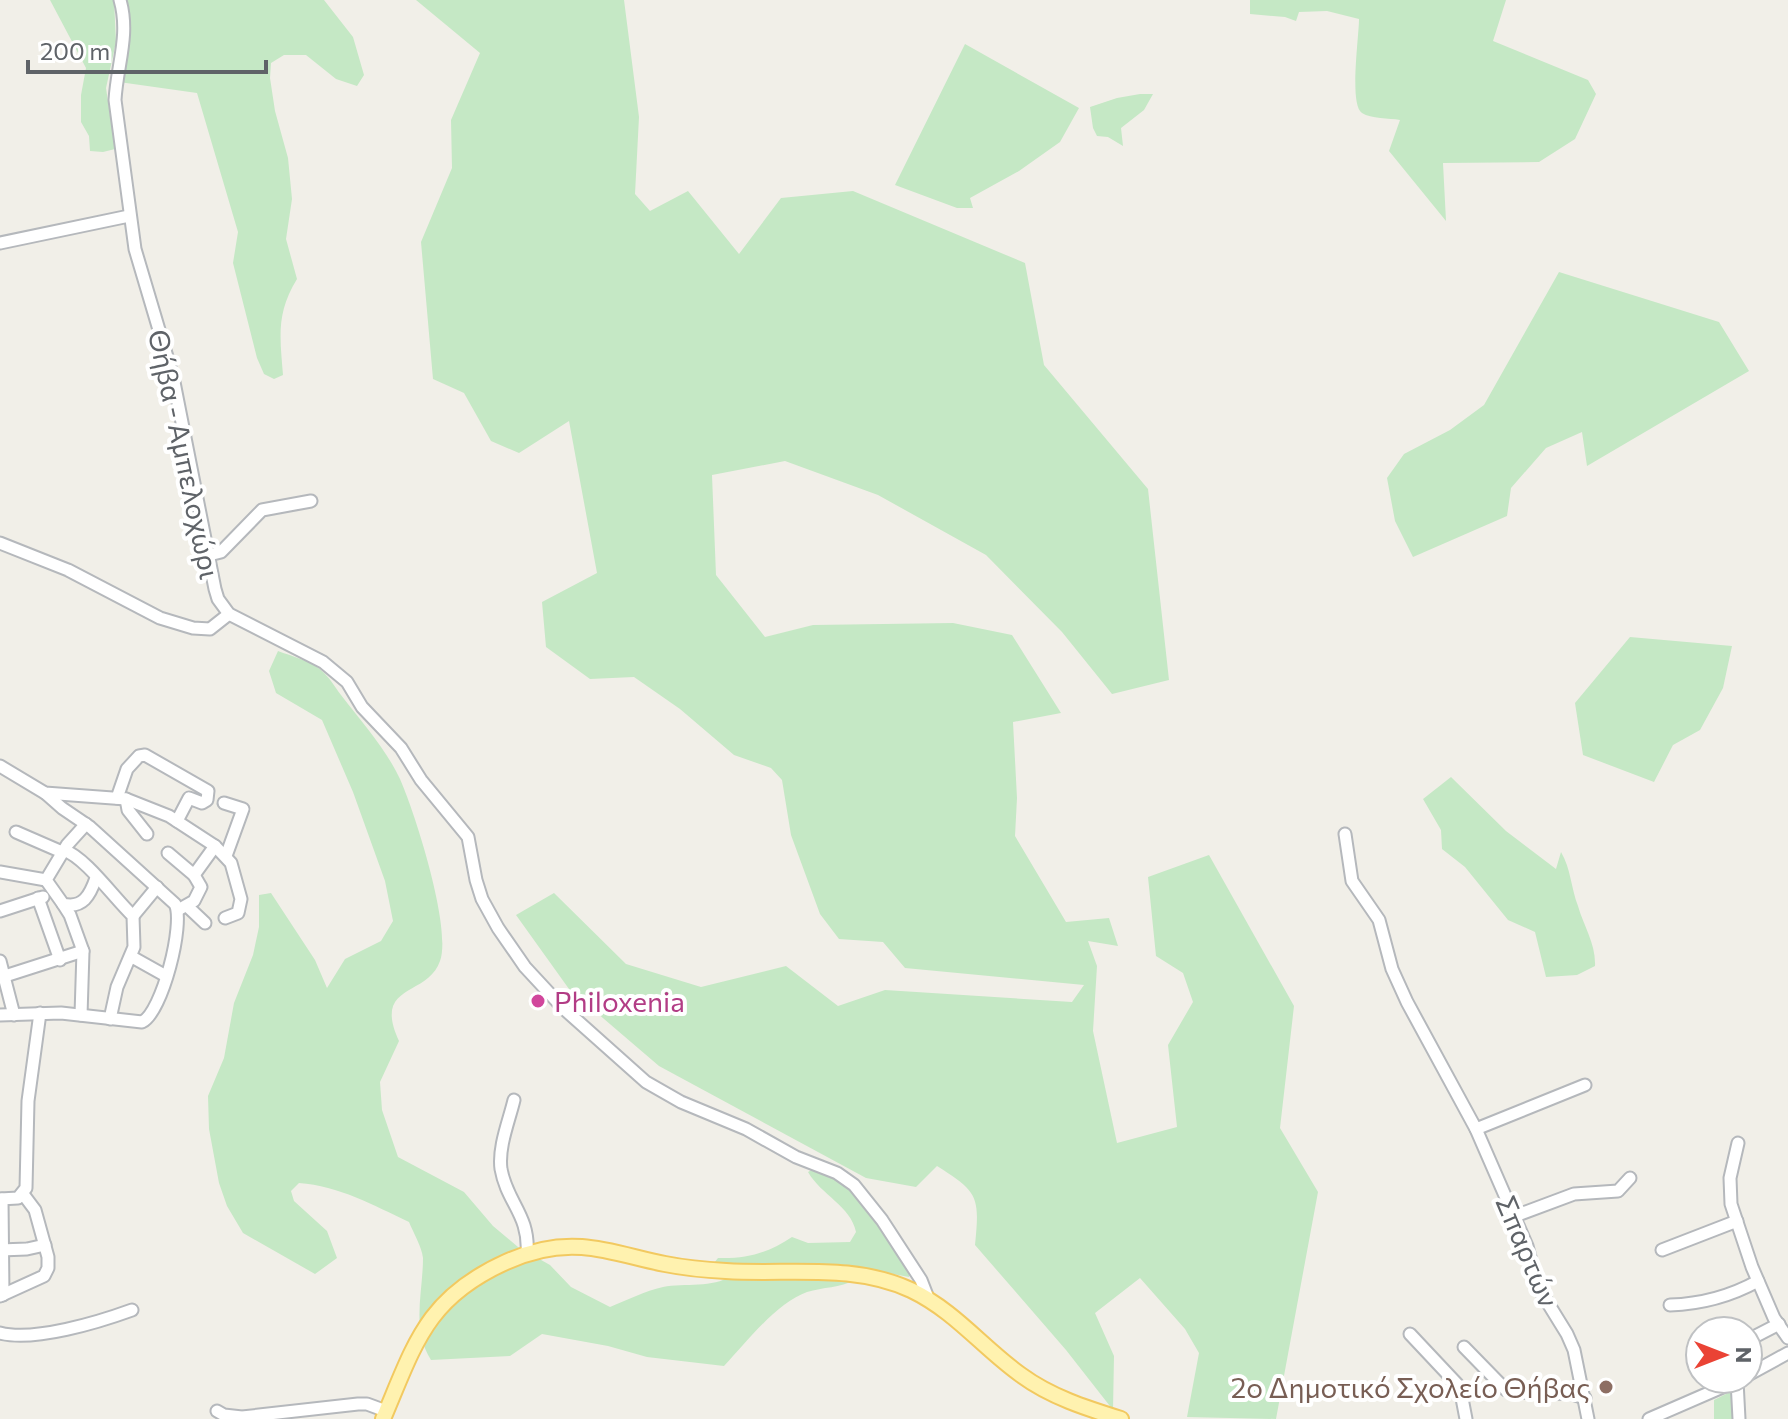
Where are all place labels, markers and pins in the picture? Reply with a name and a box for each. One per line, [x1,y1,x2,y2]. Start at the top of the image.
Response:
place label: Philoxenia [554,984,685,1018]
marker: Philoxenia [529,992,547,1010]
place label: 2ο Δημοτικό Σχολείο Θήβας [1231,1370,1590,1404]
marker: 2ο Δημοτικό Σχολείο Θήβας [1597,1378,1615,1396]

